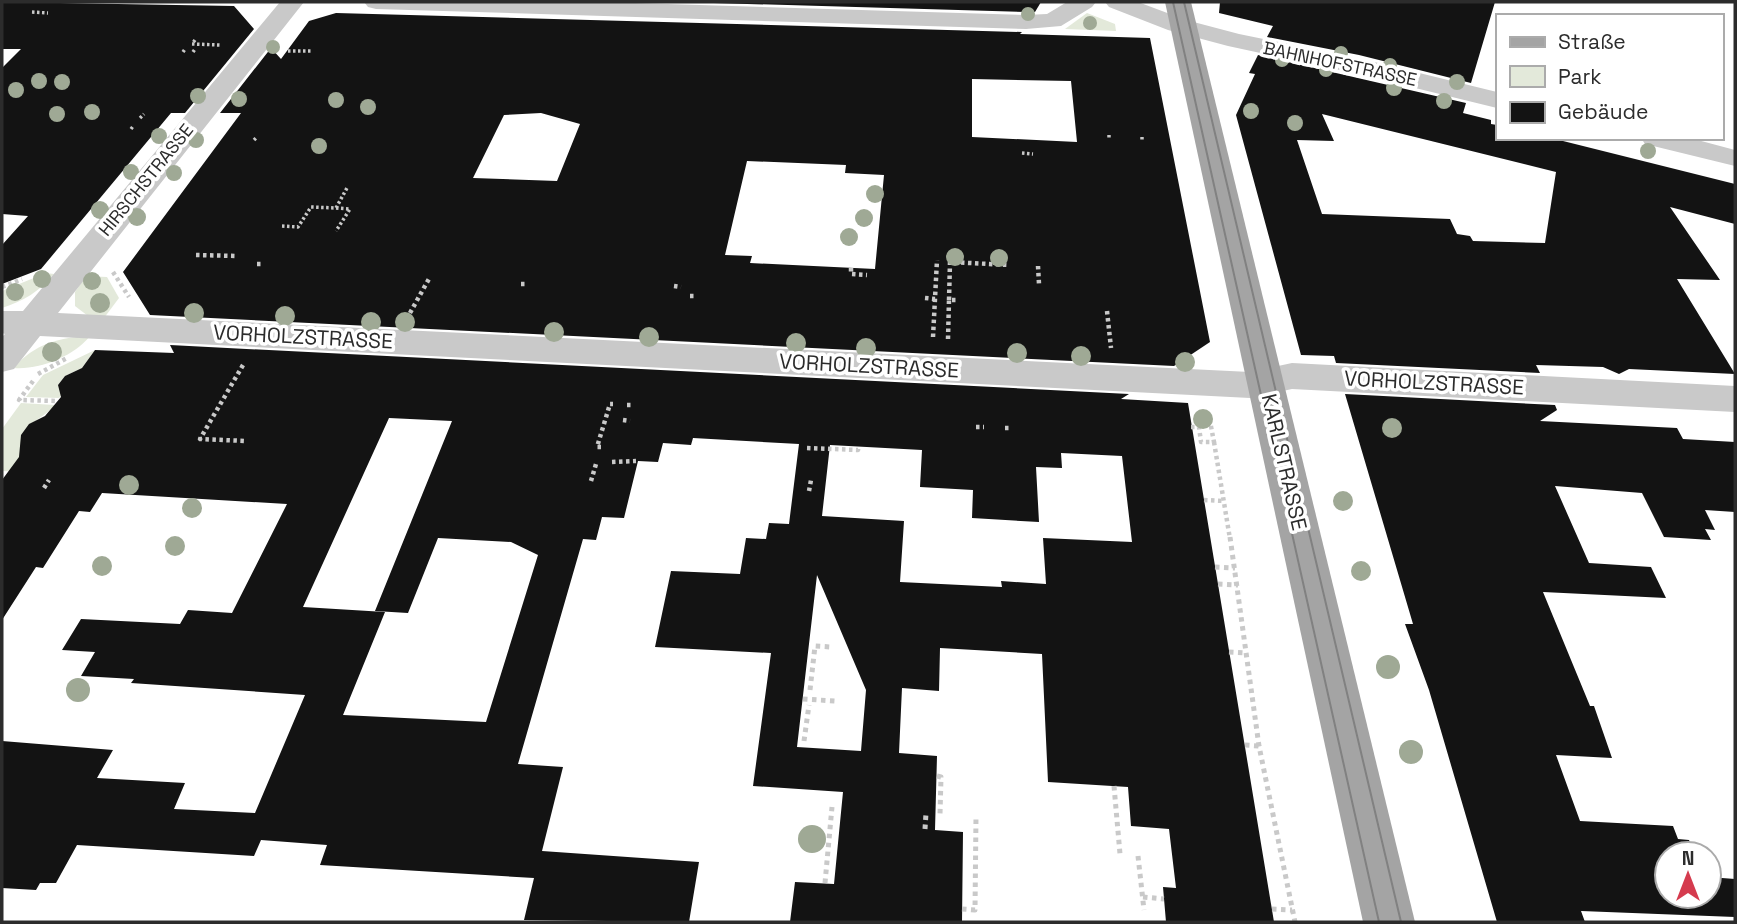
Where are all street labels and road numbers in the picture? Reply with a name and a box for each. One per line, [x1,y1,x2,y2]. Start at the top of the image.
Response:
street label: BAHNHOFSTRASSE [1261,36,1419,91]
street label: HIRSCHSTRASSE [93,119,198,241]
street label: VORHOLZSTRASSE [213,318,394,355]
street label: VORHOLZSTRASSE [779,347,960,384]
street label: VORHOLZSTRASSE [1344,364,1525,401]
street label: KARLSTRASSE [1256,391,1313,533]

